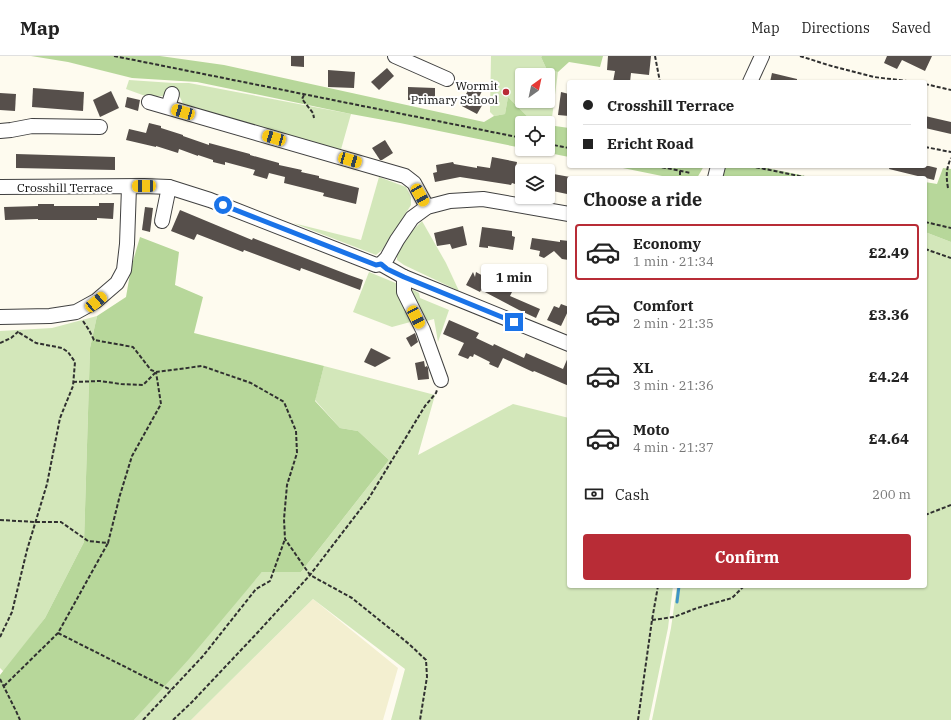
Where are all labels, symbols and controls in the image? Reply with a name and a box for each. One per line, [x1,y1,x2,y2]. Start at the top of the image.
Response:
text: Map [20,16,60,40]
text: Map [751,19,780,37]
text: Directions [802,19,870,37]
text: Saved [892,19,931,37]
north arrow [515,68,555,108]
map controls [515,68,555,204]
place label: Wormit Primary School [411,78,498,107]
marker: Wormit Primary School [501,87,511,97]
text: Crosshill Terrace [607,96,734,115]
car [170,103,196,121]
button: locate [515,116,555,156]
car [261,129,287,147]
text: Ericht Road [607,134,694,153]
car [337,151,363,169]
button: layers [515,164,555,204]
street label: Crosshill Terrace [17,180,113,195]
car [132,180,156,192]
car [409,182,431,208]
text: Choose a ride [583,188,702,211]
route start [214,196,232,214]
icon: car [585,234,621,270]
text: Economy [633,234,701,253]
text: £2.49 [869,243,909,262]
text: 1 min · 21:34 [633,253,714,270]
callout: 1 min [481,264,547,292]
text: 1 min [496,269,532,286]
car [83,290,109,314]
icon: car [585,296,621,332]
text: Comfort [633,296,693,315]
car [405,304,427,330]
text: £3.36 [869,305,909,324]
route end [505,313,523,331]
text: 2 min · 21:35 [633,315,714,332]
icon: car [585,358,621,394]
text: XL [633,358,653,377]
text: £4.24 [869,367,909,386]
text: 3 min · 21:36 [633,377,714,394]
icon: car [585,420,621,456]
text: Moto [633,420,670,439]
text: £4.64 [869,429,909,448]
text: 4 min · 21:37 [633,439,714,456]
icon: cash [583,483,605,505]
text: Cash [615,485,649,504]
text: 200 m [872,486,911,503]
button: Confirm [583,534,911,580]

